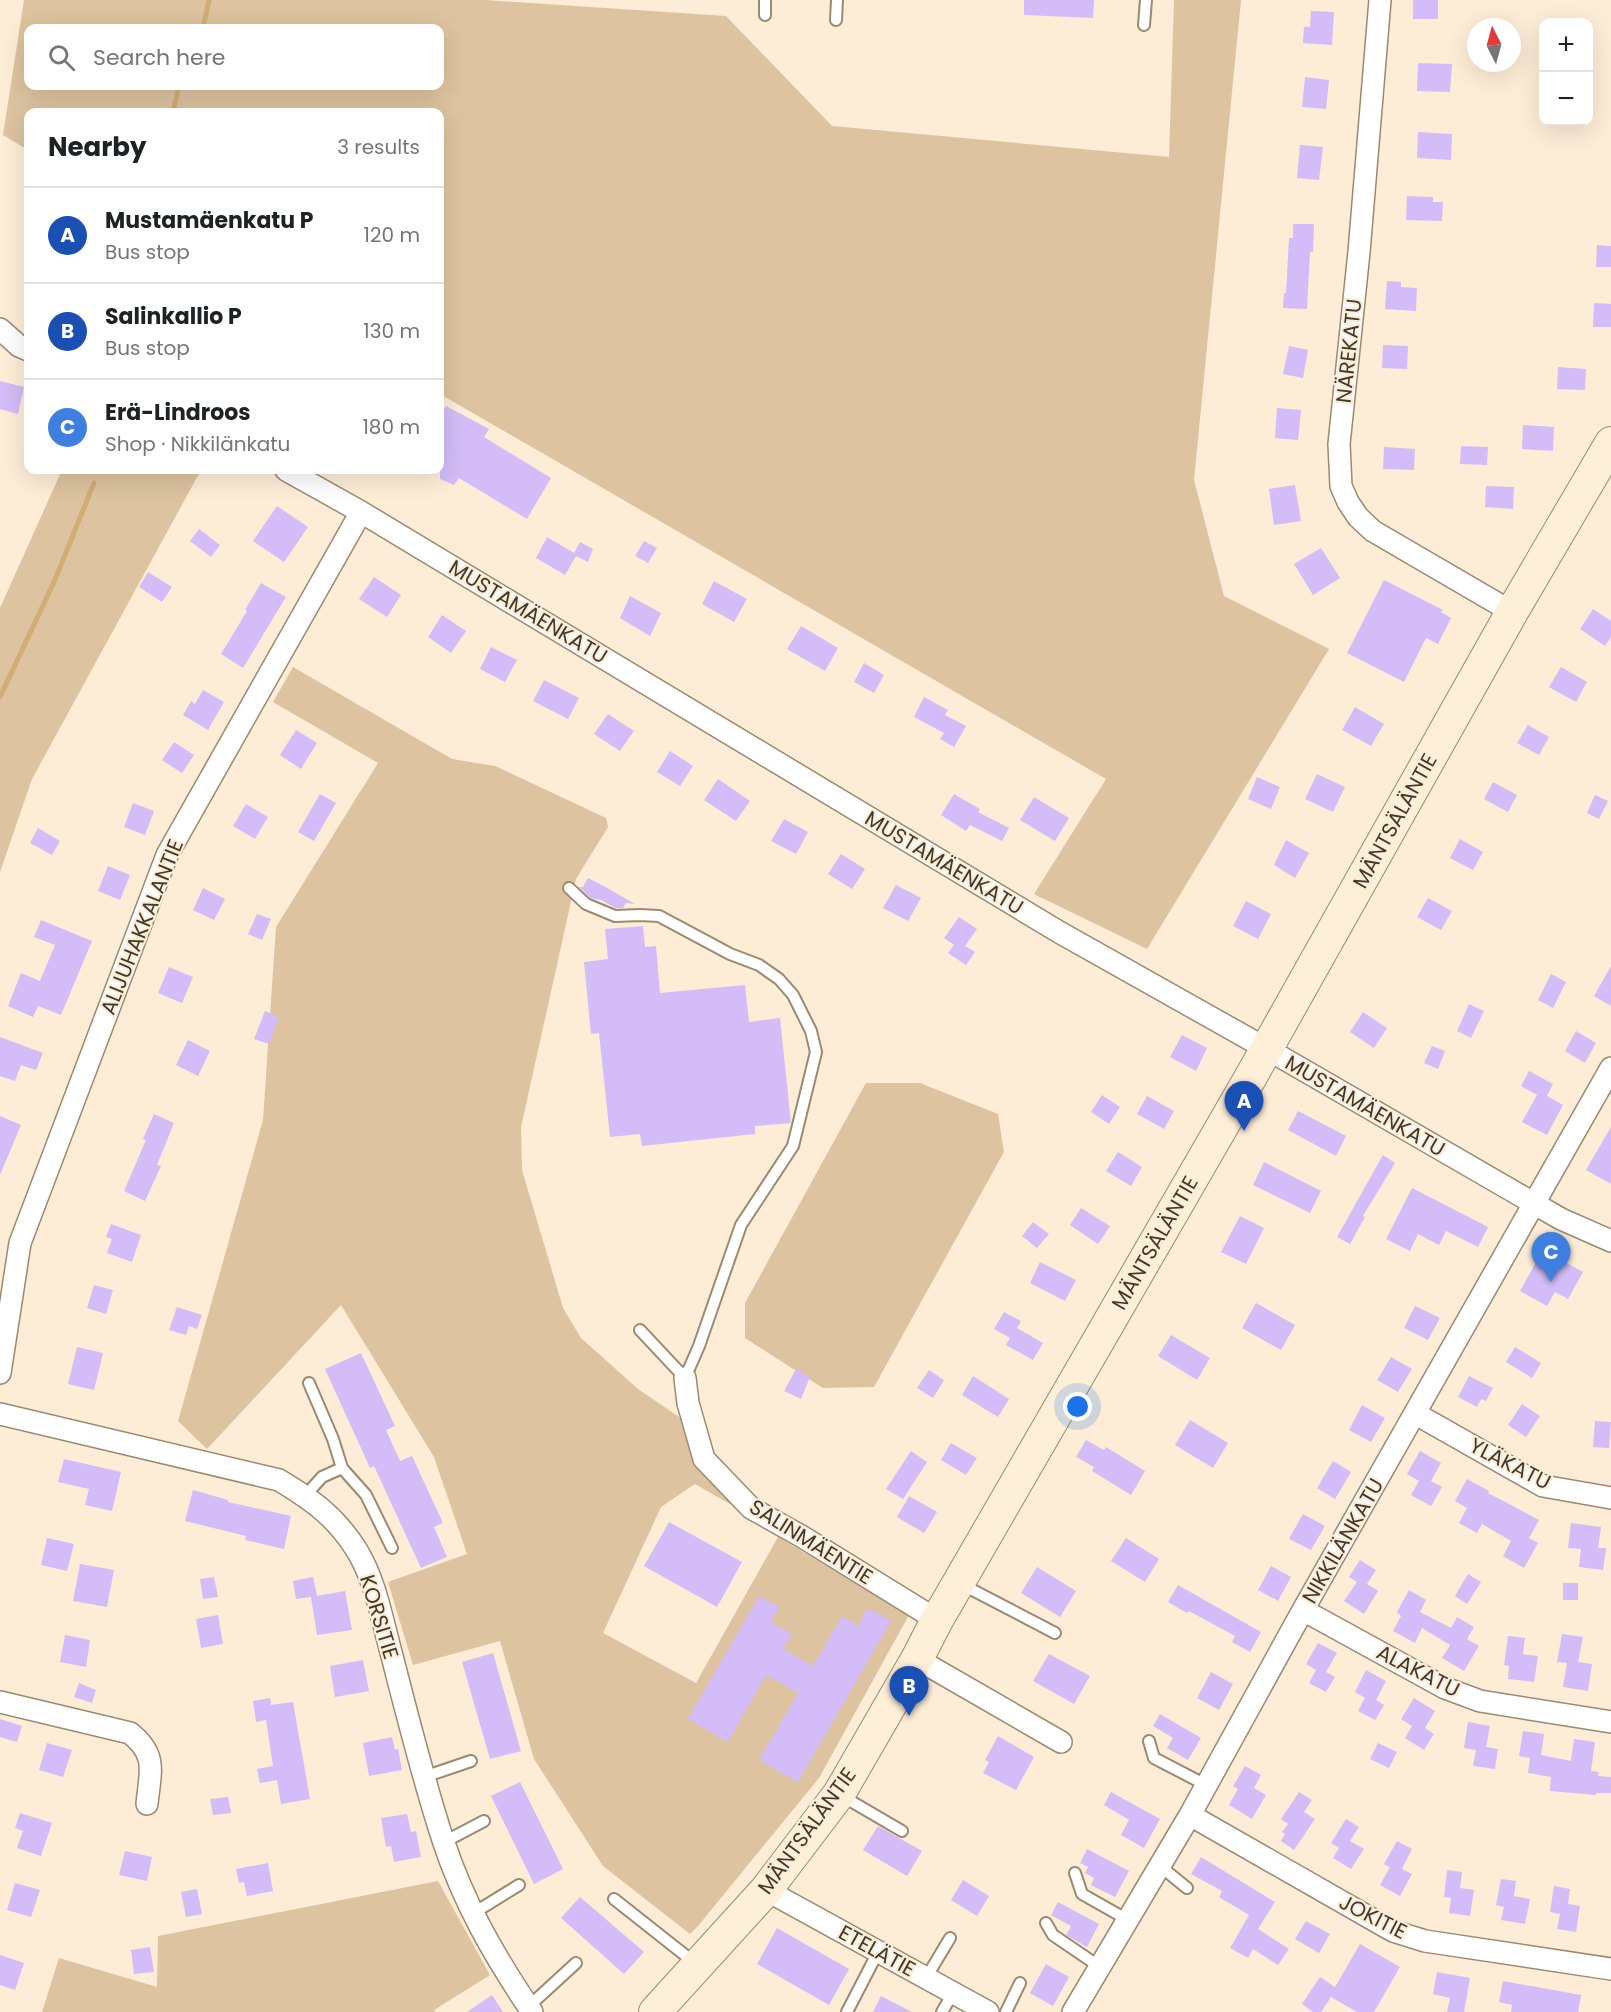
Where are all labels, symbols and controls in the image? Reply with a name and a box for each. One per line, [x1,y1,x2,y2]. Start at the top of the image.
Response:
north arrow [1467,18,1521,72]
map controls [1539,18,1593,126]
button: + [1539,18,1593,72]
search box [24,24,444,90]
icon: search [45,41,78,74]
text: Search here [93,42,226,73]
button: − [1539,72,1593,126]
text: Nearby [48,129,146,165]
text: 3 results [337,133,420,161]
text: Mustamäenkatu P [105,205,313,236]
text: A [60,221,75,249]
text: 120 m [364,221,420,249]
text: Bus stop [105,238,190,266]
street label: NÄREKATU [1329,297,1368,405]
text: Salinkallio P [105,301,242,332]
text: B [61,317,74,345]
text: 130 m [363,317,420,345]
text: Bus stop [105,334,190,362]
text: Erä-Lindroos [105,397,251,428]
text: C [60,413,75,441]
text: 180 m [362,413,420,441]
text: Shop · Nikkilänkatu [105,430,290,458]
street label: MUSTAMÄENKATU [444,553,613,670]
street label: MÄNTSÄLÄNTIE [1345,748,1444,893]
street label: MUSTAMÄENKATU [860,804,1029,921]
street label: ALIJUHAKKALANTIE [93,835,190,1019]
street label: MUSTAMÄENKATU [1280,1048,1451,1163]
pin: A [1224,1082,1264,1131]
street label: MÄNTSÄLÄNTIE [1104,1170,1205,1315]
pin: C [1532,1232,1570,1282]
your location [1063,1392,1092,1421]
street label: YLÄKATU [1465,1431,1556,1496]
street label: NIKKILÄNKATU [1295,1473,1390,1609]
street label: SALINMÄENTIE [744,1492,879,1591]
street label: KORSITIE [353,1571,406,1663]
street label: ALAKATU [1372,1637,1465,1704]
pin: B [890,1666,928,1716]
street label: MÄNTSÄLÄNTIE [751,1761,862,1900]
street label: JOKITIE [1334,1887,1412,1946]
street label: ETELÄTIE [834,1918,921,1983]

